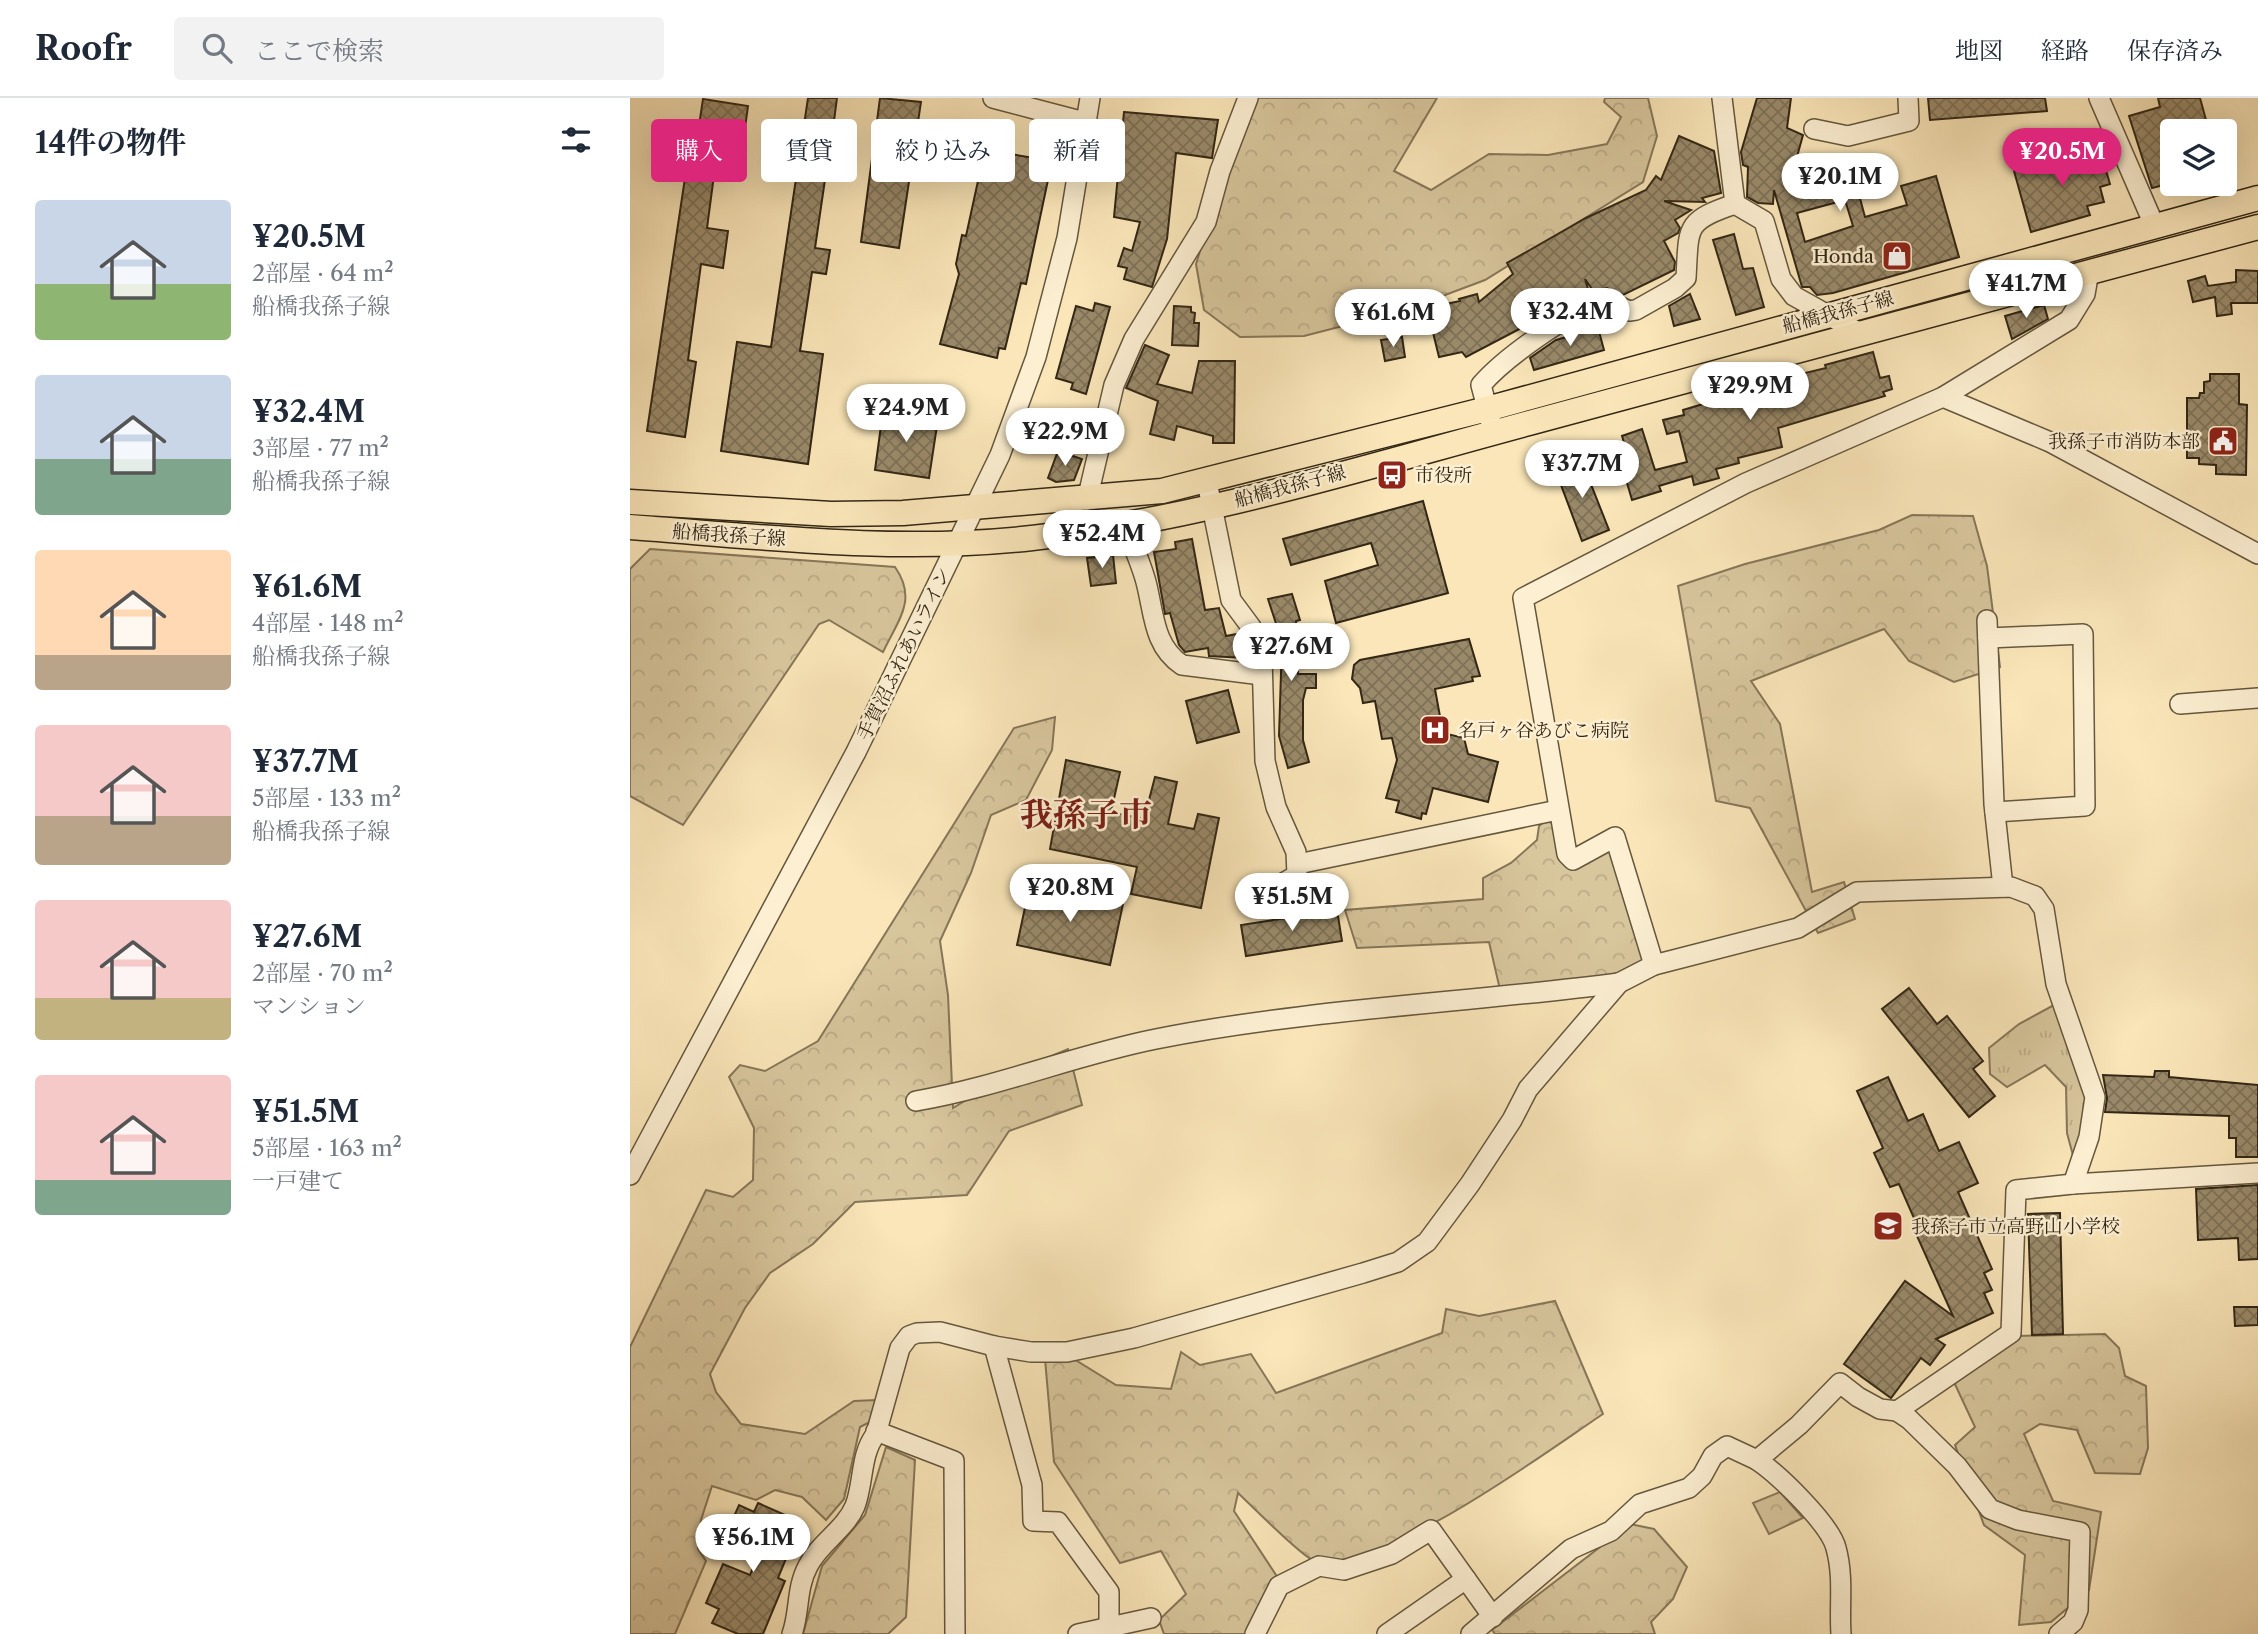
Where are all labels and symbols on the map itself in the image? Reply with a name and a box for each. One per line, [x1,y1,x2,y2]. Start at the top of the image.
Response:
pin: ¥20.5M [2005,129,2119,188]
pin: ¥20.1M [1783,153,1897,213]
shop icon: Honda [1880,239,1914,273]
place label: Honda [1813,245,1874,268]
pin: ¥41.7M [1969,260,2083,320]
street label: 船橋我孫子線 [1780,286,1896,338]
pin: ¥32.4M [1513,288,1627,348]
pin: ¥61.6M [1336,289,1450,349]
pin: ¥29.9M [1693,362,1807,422]
pin: ¥24.9M [849,384,963,444]
pin: ¥22.9M [1008,408,1122,468]
public building icon: 我孫子市消防本部 [2206,424,2240,458]
place label: 我孫子市消防本部 [2048,430,2200,453]
pin: ¥37.7M [1525,440,1639,500]
bus stop icon: 市役所 [1375,458,1409,492]
street label: 船橋我孫子線 [1232,460,1348,512]
place label: 市役所 [1415,464,1472,487]
pin: ¥52.4M [1045,510,1159,570]
street label: 船橋我孫子線 [671,520,787,550]
street label: 手賀沼ふれあいライン [852,564,956,744]
pin: ¥27.6M [1234,624,1348,683]
hospital icon: 名戸ヶ谷あびこ病院 [1418,713,1452,747]
place label: 名戸ヶ谷あびこ病院 [1458,719,1629,742]
district label: 我孫子市 [1020,794,1152,835]
pin: ¥20.8M [1013,864,1127,924]
pin: ¥51.5M [1235,874,1349,933]
school or university icon: 我孫子市立高野山小学校 [1871,1209,1905,1243]
place label: 我孫子市立高野山小学校 [1911,1215,2120,1238]
pin: ¥56.1M [696,1514,810,1574]

